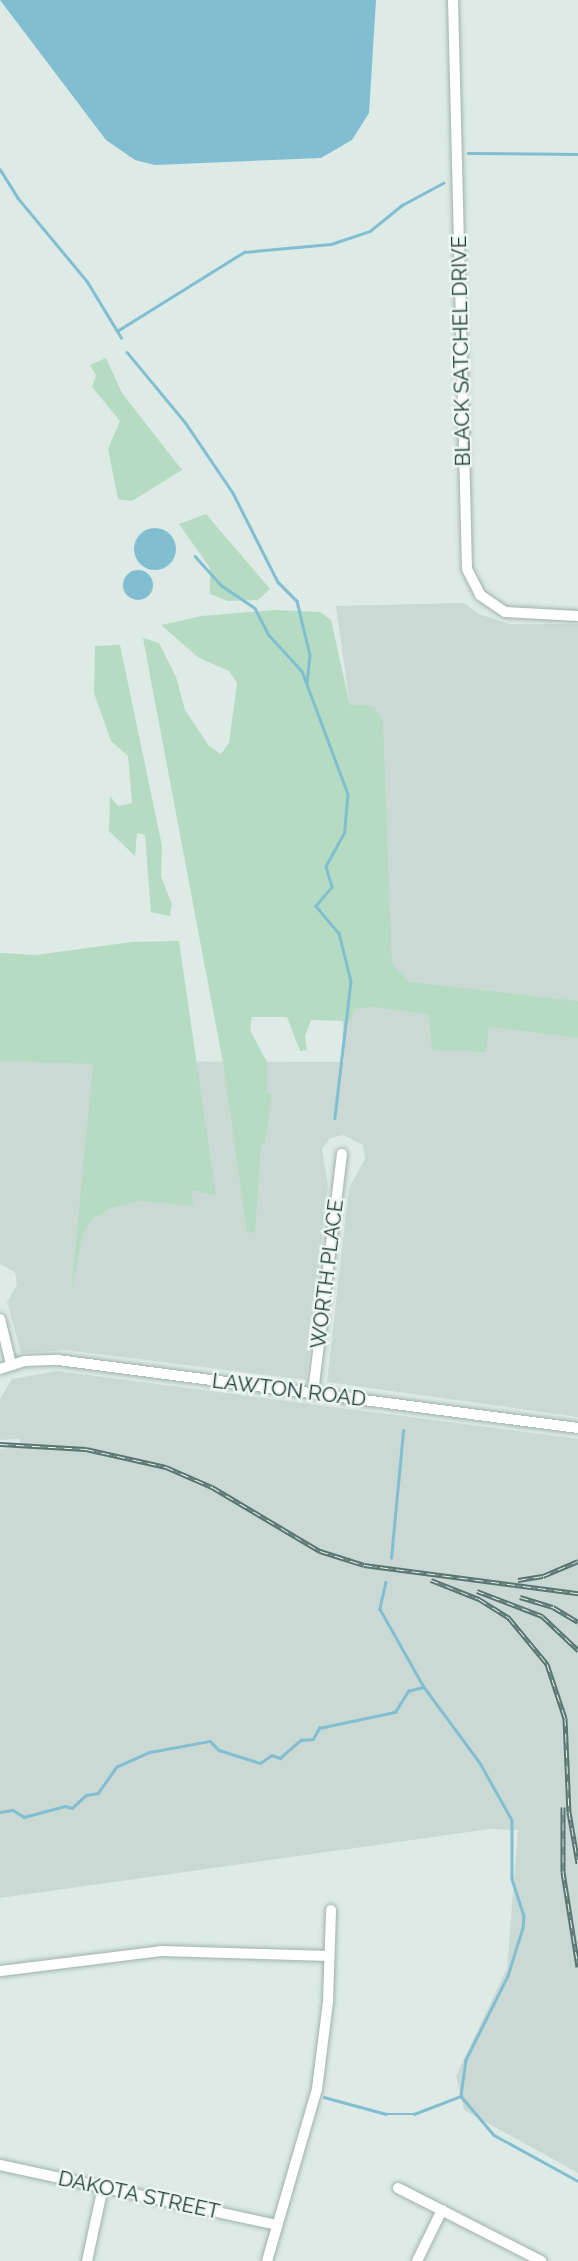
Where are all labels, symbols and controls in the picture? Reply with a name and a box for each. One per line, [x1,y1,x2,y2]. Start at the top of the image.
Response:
street label: BLACK SATCHEL DRIVE [446,235,476,467]
street label: WORTH PLACE [305,1198,349,1350]
street label: LAWTON ROAD [211,1368,367,1412]
street label: DAKOTA STREET [56,2166,222,2224]

